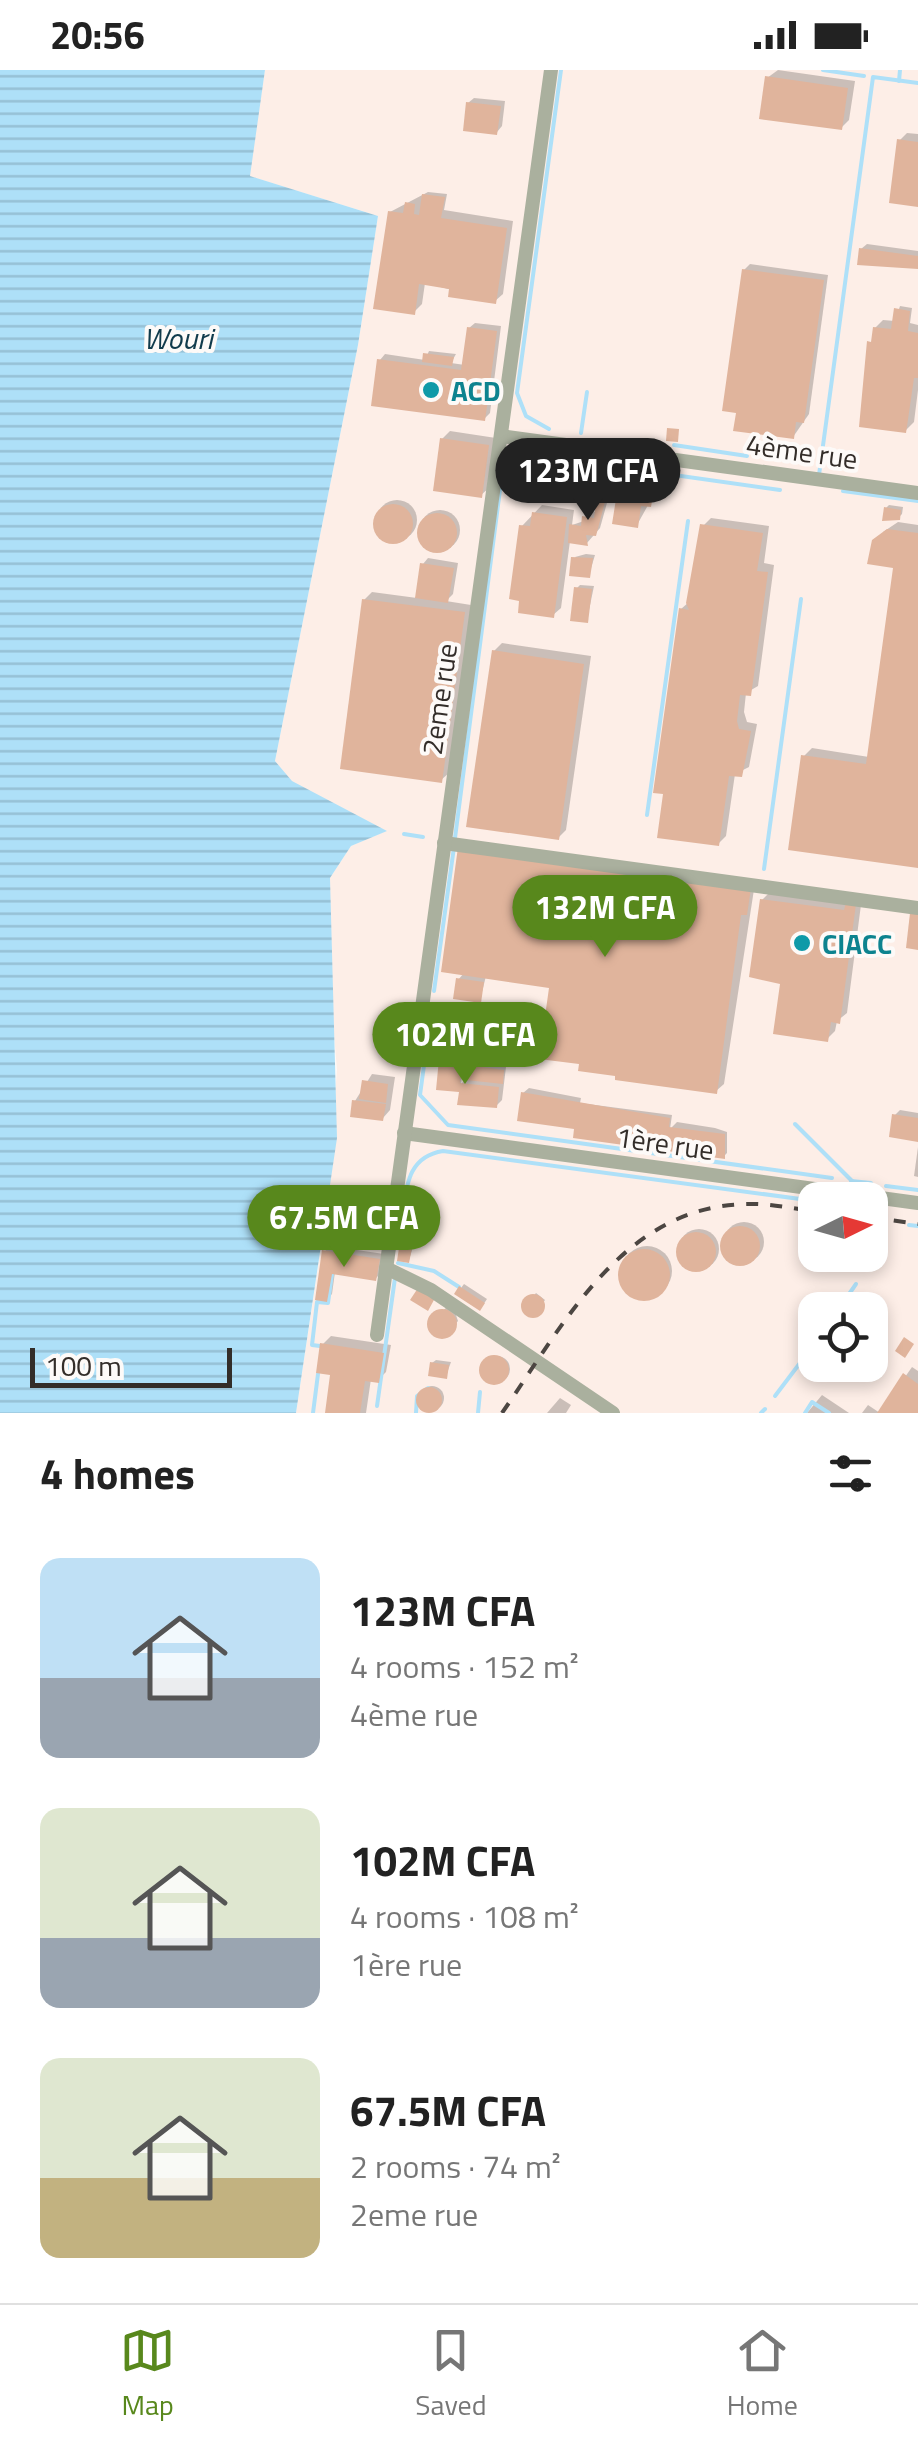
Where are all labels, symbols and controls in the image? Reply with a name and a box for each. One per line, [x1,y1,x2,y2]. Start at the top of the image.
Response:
text: 20:56 [50,6,145,64]
water label: Wouri [143,315,217,361]
place label: ACD [451,369,501,412]
marker: ACD [420,379,442,401]
street label: 4ème rue [743,422,861,480]
pin: 123M CFA [485,438,691,523]
text: 123M CFA [517,446,659,494]
street label: 2eme rue [410,640,468,758]
pin: 132M CFA [502,875,708,960]
text: 132M CFA [534,883,676,931]
place label: CIACC [822,922,892,965]
marker: CIACC [791,932,813,954]
pin: 102M CFA [362,1002,568,1087]
text: 102M CFA [394,1010,536,1058]
street label: 1ère rue [613,1115,717,1171]
north arrow [798,1182,888,1272]
map controls [798,1182,888,1382]
pin: 67.5M CFA [230,1185,458,1270]
text: 67.5M CFA [269,1193,419,1241]
button: locate [798,1292,888,1382]
scale bar [30,1343,232,1388]
text: 100 m [45,1344,122,1387]
text: 4 homes [40,1441,195,1505]
icon: filters [823,1446,878,1501]
text: 123M CFA [350,1578,535,1642]
icon: home [120,1598,240,1718]
text: 4 rooms · 152 m² [350,1642,579,1690]
text: 4ème rue [350,1690,478,1738]
text: 102M CFA [350,1828,535,1892]
icon: home [120,1848,240,1968]
text: 4 rooms · 108 m² [350,1892,579,1940]
text: 1ère rue [350,1940,462,1988]
text: 67.5M CFA [350,2078,546,2142]
icon: home [120,2098,240,2218]
text: 2 rooms · 74 m² [350,2142,561,2190]
text: 2eme rue [350,2190,478,2238]
tab: Map [120,2323,175,2426]
tab: Saved [415,2323,487,2426]
tab: Home [727,2323,798,2426]

